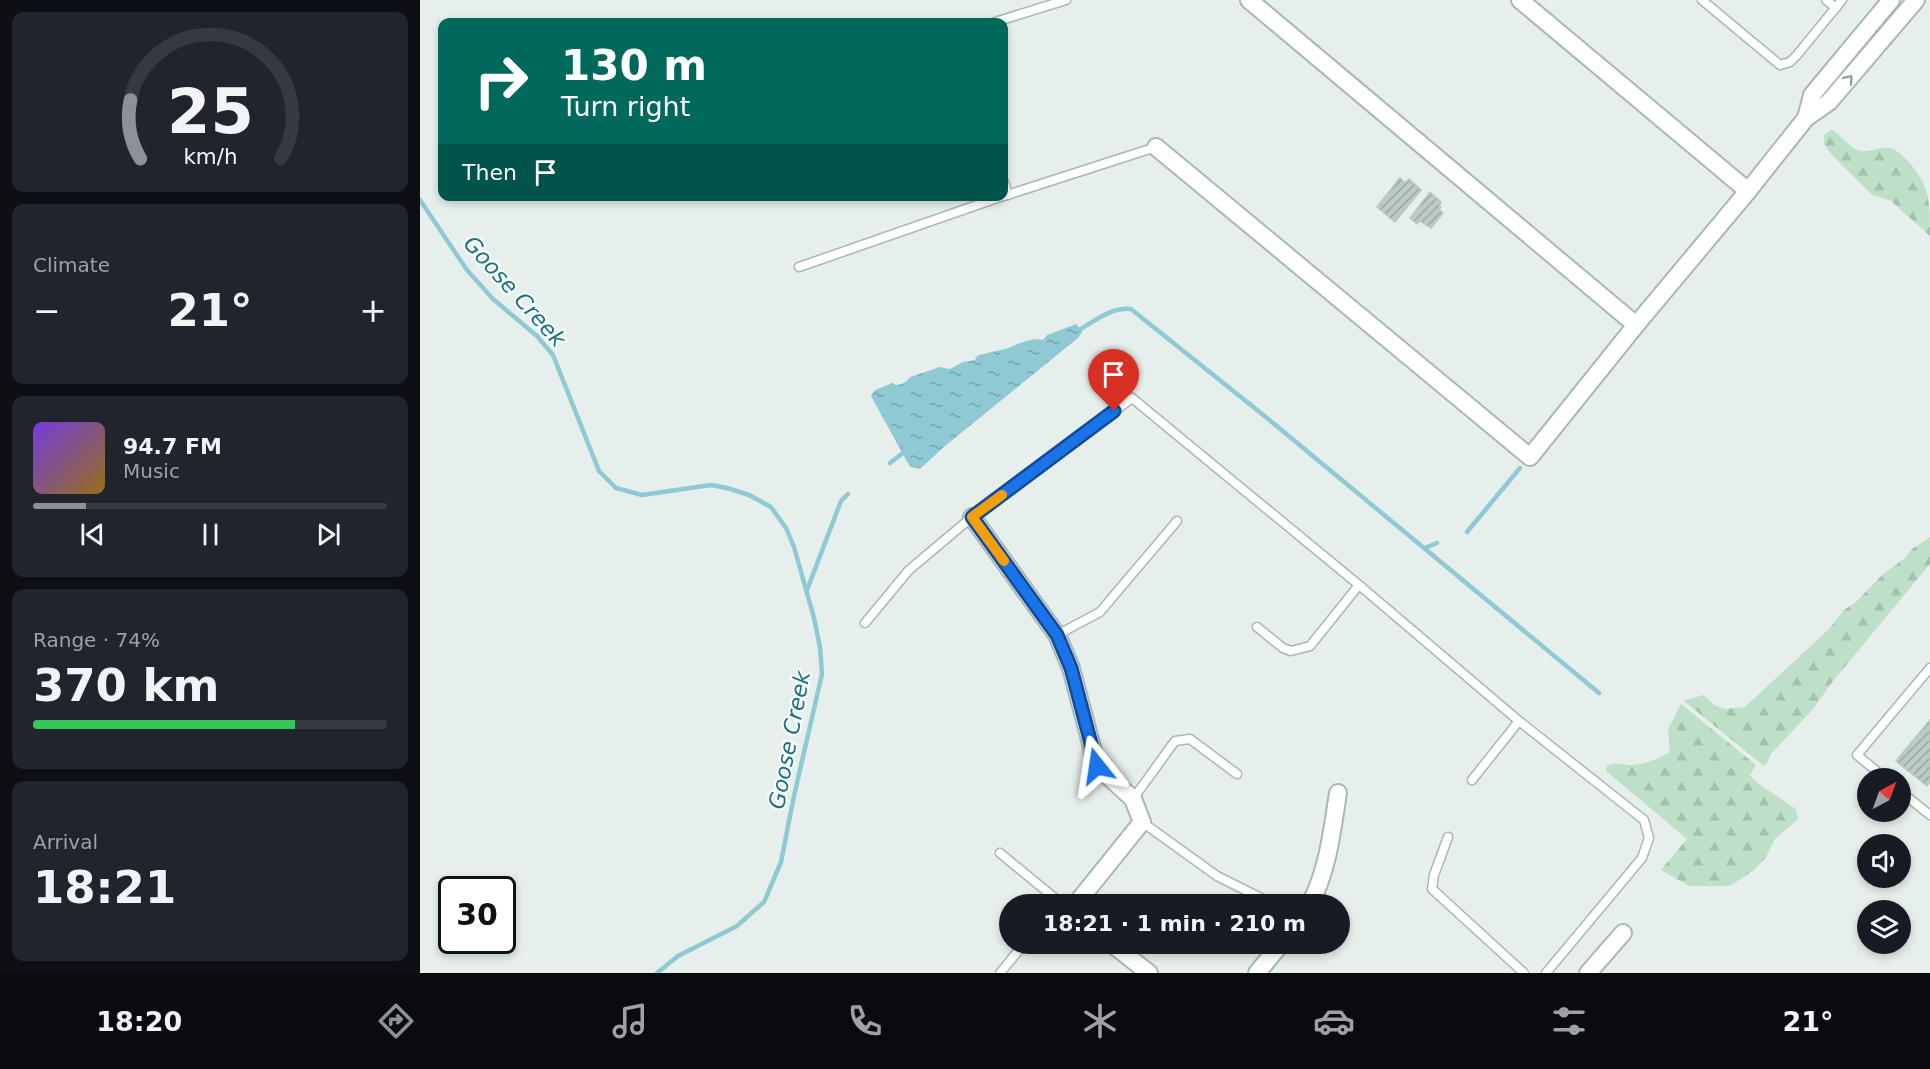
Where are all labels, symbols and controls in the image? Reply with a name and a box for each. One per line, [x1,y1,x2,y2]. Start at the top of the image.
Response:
text: 130 m [561,41,707,90]
icon: right [462,42,540,120]
text: 25 [167,75,253,148]
one-way arrow [1842,75,1853,86]
text: Turn right [561,91,690,122]
text: km/h [183,144,237,169]
icon: arrive [529,156,562,189]
text: Then [462,160,517,185]
water label: Goose Creek [458,231,572,353]
text: Climate [33,253,110,277]
text: 21° [167,284,253,337]
text: − [33,291,61,330]
text: + [359,291,387,330]
pin [1088,349,1139,411]
icon: arrive [1097,358,1130,391]
text: 94.7 FM [123,434,222,459]
text: Music [123,459,180,483]
icon: previous [76,518,109,551]
icon: pause [194,518,227,551]
icon: next [312,518,345,551]
text: Range · 74% [33,628,160,652]
text: 370 km [33,659,219,712]
water label: Goose Creek [764,668,815,811]
position arrow [1065,734,1129,798]
north arrow [1857,768,1911,822]
map controls [1857,768,1911,954]
text: Arrival [33,830,98,854]
button: sound [1857,834,1911,888]
text: 18:21 [33,861,176,914]
speed limit sign: 30 [438,876,516,954]
button: layers [1857,900,1911,954]
text: 18:21 · 1 min · 210 m [1043,911,1306,936]
icon: directions [375,1000,417,1042]
icon: music [609,1000,651,1042]
icon: phone [844,1000,886,1042]
icon: climate [1079,1000,1121,1042]
icon: car [1313,1000,1355,1042]
icon: filters [1548,1000,1590,1042]
text: 18:20 [96,1006,182,1037]
text: 21° [1783,1006,1834,1037]

